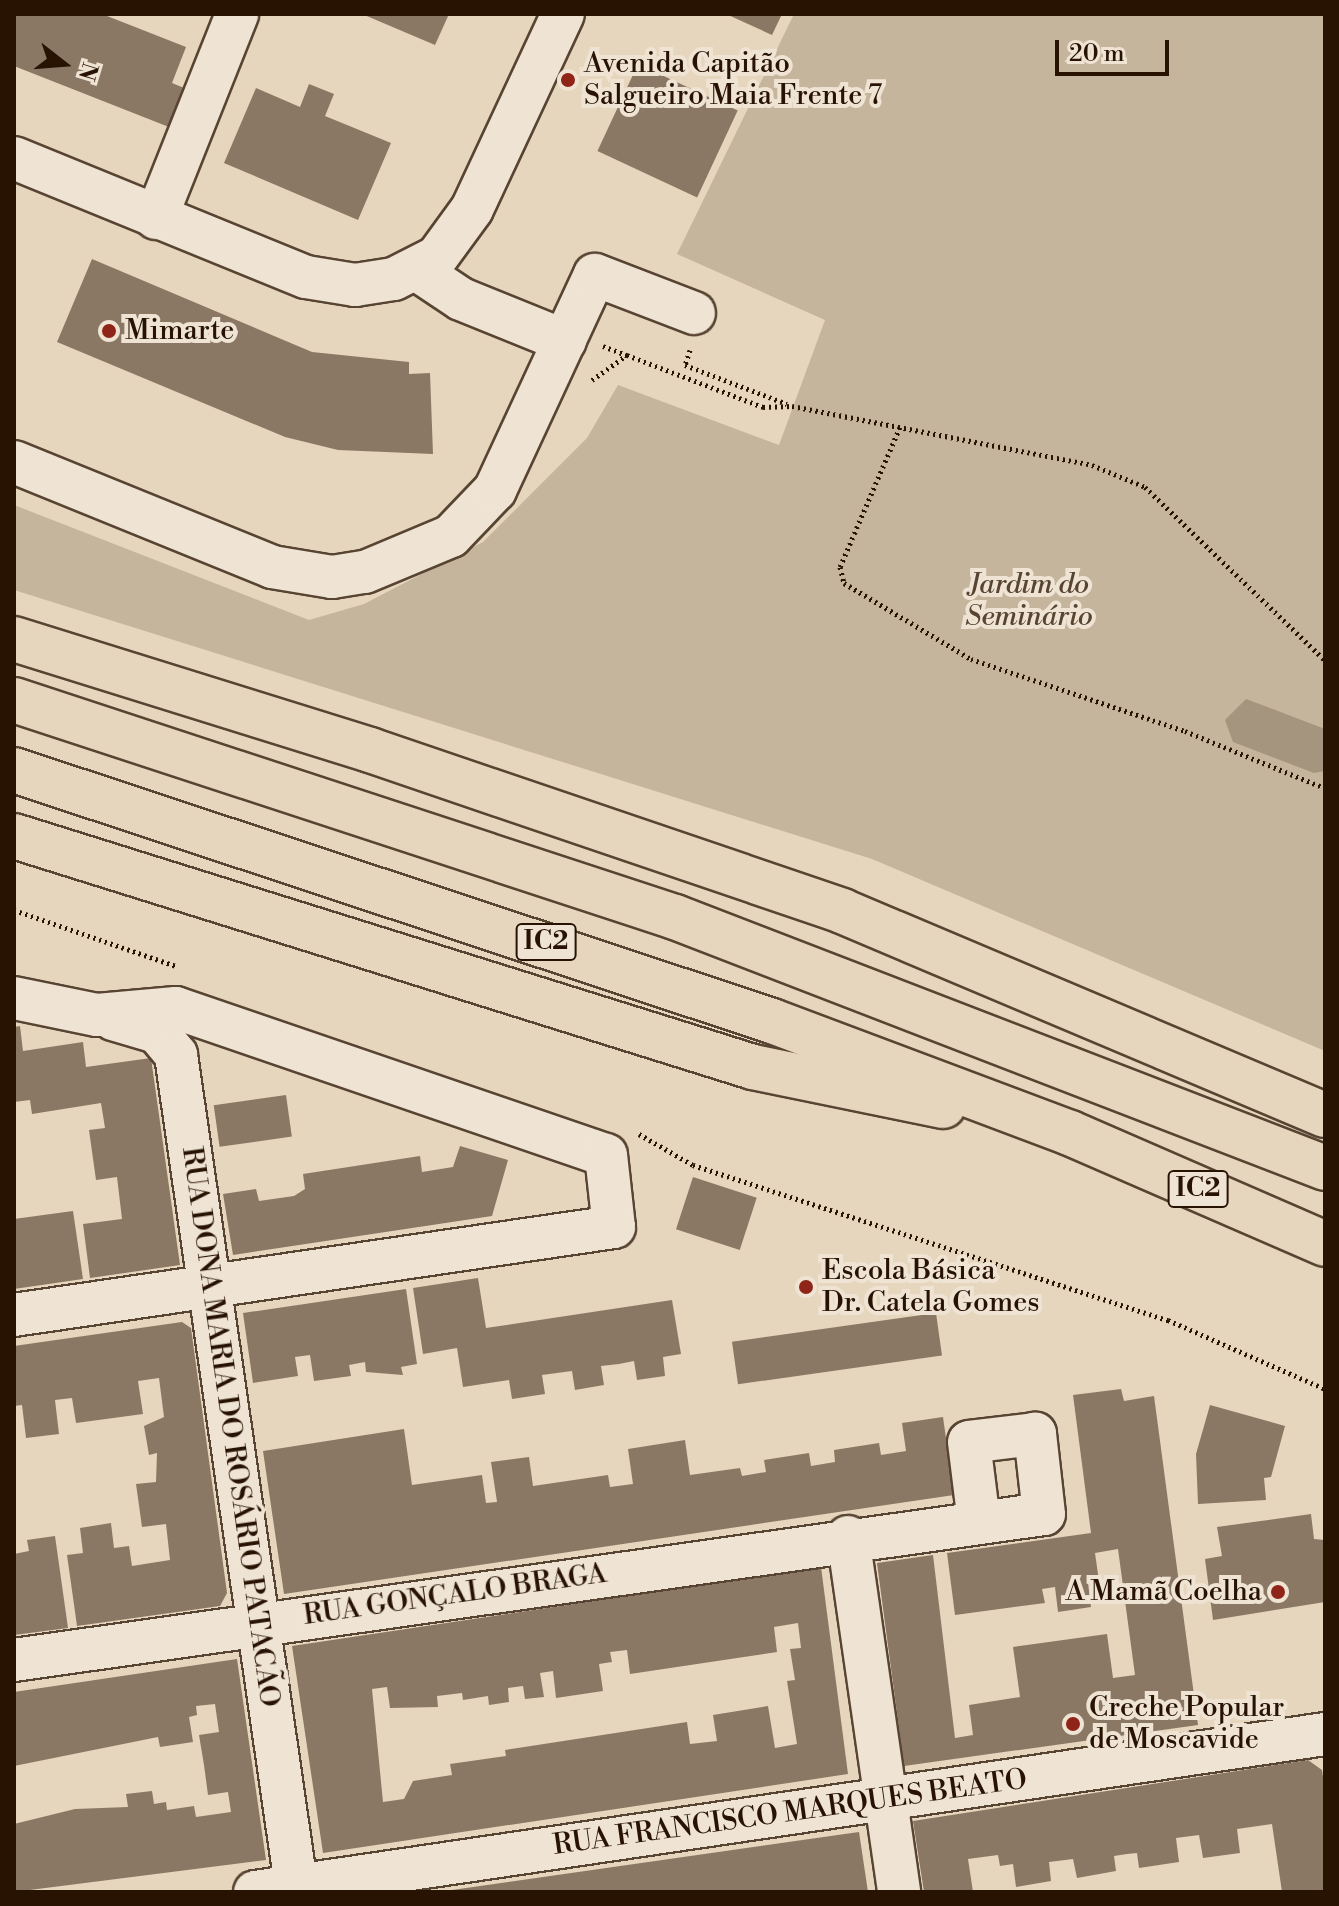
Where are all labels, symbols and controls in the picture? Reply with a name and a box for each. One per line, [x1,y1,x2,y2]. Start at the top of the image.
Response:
north arrow [24,24,104,104]
scale bar [1059,24,1173,74]
text: 20 m [1069,39,1125,69]
place label: Avenida Capitão Salgueiro Maia Frente 7 [584,47,882,113]
text: N [72,59,103,83]
marker: Avenida Capitão Salgueiro Maia Frente 7 [559,71,577,89]
place label: Mimarte [125,314,234,348]
marker: Mimarte [100,322,118,340]
park label: Jardim do Seminário [965,568,1093,634]
road number: IC2 [514,920,578,964]
street label: RUA DONA MARIA DO ROSÁRIO PATACÃO [174,1145,286,1709]
road number: IC2 [1166,1167,1230,1211]
place label: Escola Básica Dr. Catela Gomes [822,1254,1040,1320]
marker: Escola Básica Dr. Catela Gomes [797,1278,815,1296]
street label: RUA GONÇALO BRAGA [301,1557,609,1633]
place label: A Mamã Coelha [1065,1575,1262,1609]
marker: A Mamã Coelha [1269,1583,1287,1601]
place label: Creche Popular de Moscavide [1089,1691,1284,1757]
marker: Creche Popular de Moscavide [1064,1715,1082,1733]
street label: RUA FRANCISCO MARQUES BEATO [551,1763,1029,1863]

